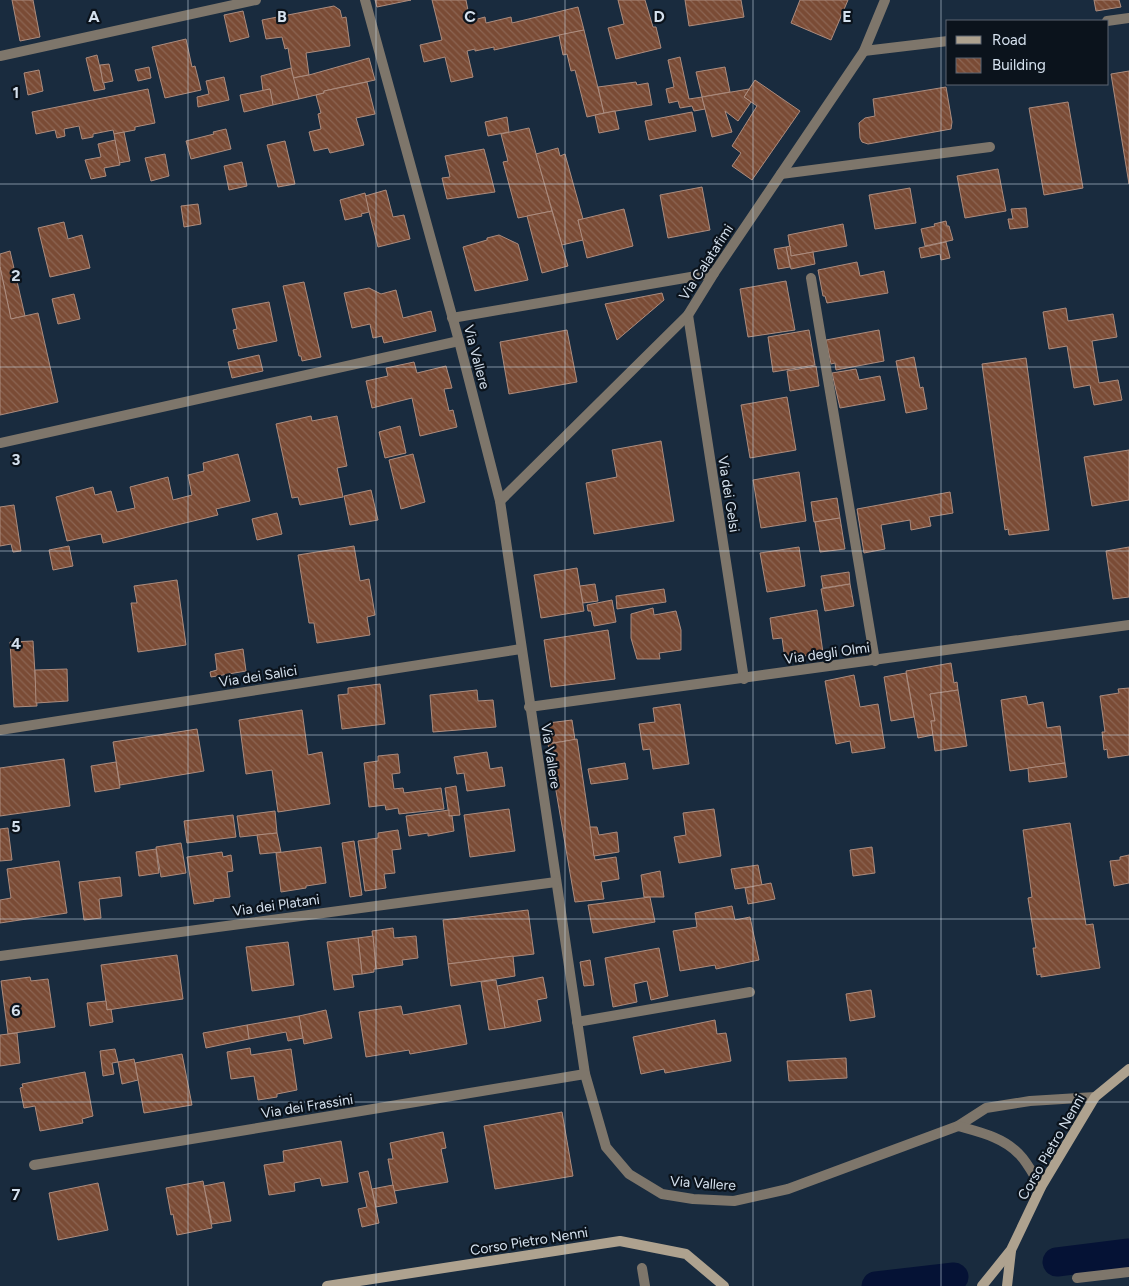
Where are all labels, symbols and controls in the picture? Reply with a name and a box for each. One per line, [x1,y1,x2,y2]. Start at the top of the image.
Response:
text: A [88,7,100,26]
text: B [277,7,287,26]
text: C [464,7,476,26]
text: D [653,7,665,26]
text: E [842,7,852,26]
legend [946,20,1109,85]
text: Road [992,31,1027,49]
text: Building [992,56,1046,74]
text: 1 [13,83,19,102]
street label: Via Calatafimi [676,221,737,303]
text: 2 [11,266,21,285]
street label: Via Vallere [460,323,493,392]
text: 3 [12,450,21,469]
street label: Via dei Gelsi [714,455,743,534]
text: 4 [11,634,21,653]
street label: Via degli Olmi [783,639,871,668]
street label: Via dei Salici [218,662,298,691]
street label: Via Vallere [537,722,564,790]
text: 5 [11,817,21,836]
street label: Via dei Platani [231,891,321,920]
text: 6 [11,1001,21,1020]
street label: Via dei Frassini [260,1091,354,1122]
street label: Corso Pietro Nenni [1014,1091,1089,1203]
street label: Via Vallere [669,1173,737,1194]
text: 7 [12,1185,21,1204]
street label: Corso Pietro Nenni [469,1224,589,1259]

